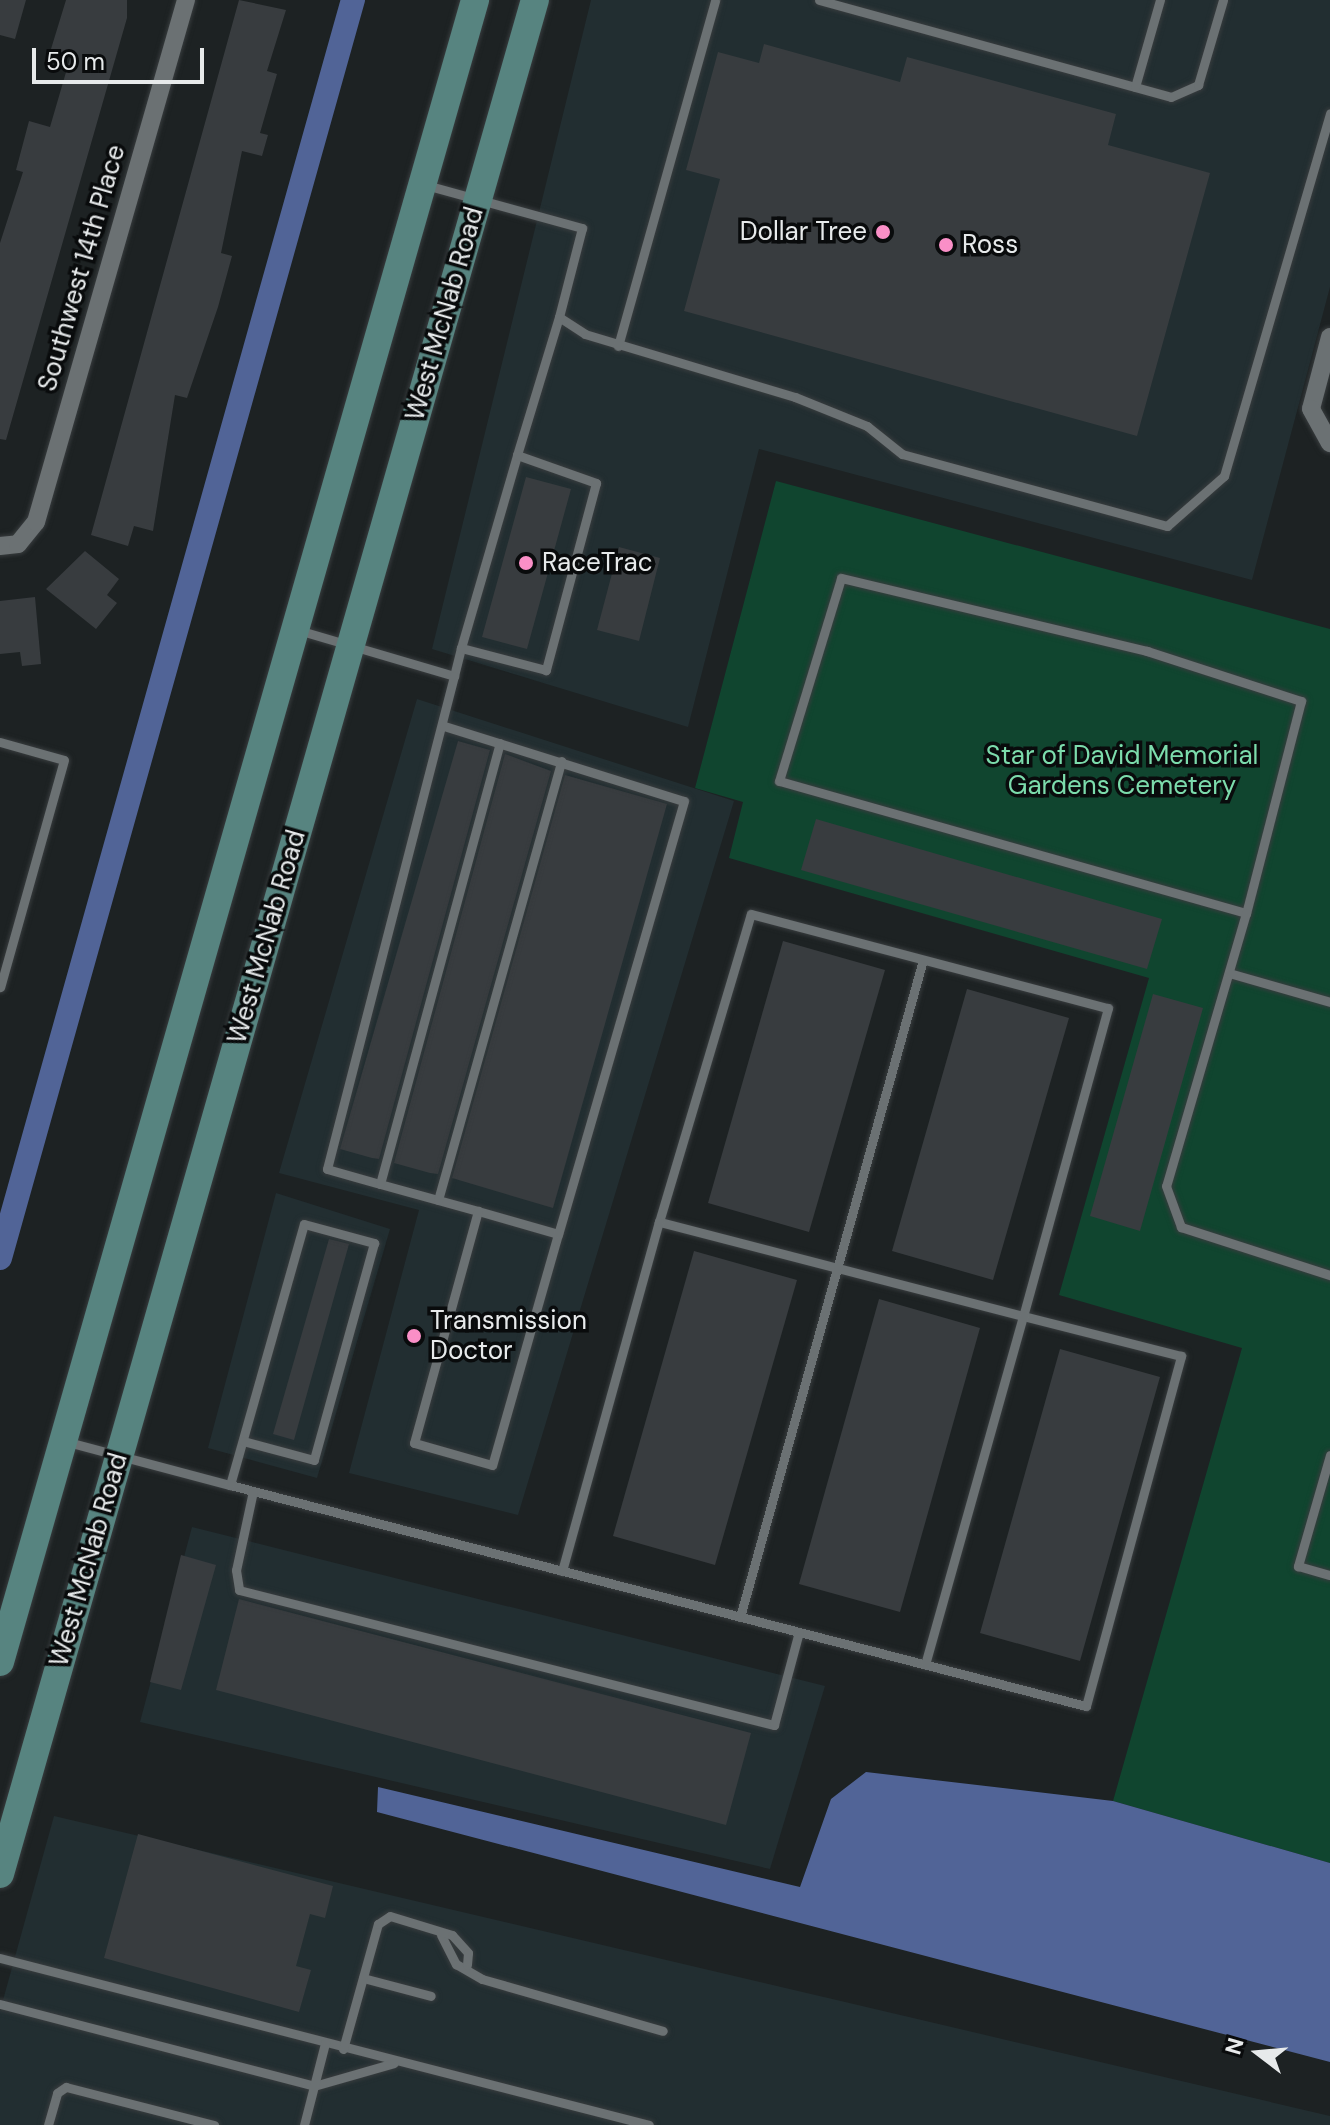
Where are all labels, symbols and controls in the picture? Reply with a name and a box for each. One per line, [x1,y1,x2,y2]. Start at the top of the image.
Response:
scale bar [36,32,208,82]
text: 50 m [46,46,105,77]
street label: Southwest 14th Place [32,141,132,395]
street label: West McNab Road [400,204,490,424]
place label: Dollar Tree [740,216,867,248]
marker: Dollar Tree [874,223,892,241]
place label: Ross [962,229,1018,261]
marker: Ross [937,236,955,254]
place label: RaceTrac [542,547,653,579]
marker: RaceTrac [517,554,535,572]
park label: Star of David Memorial Gardens Cemetery [986,740,1258,802]
street label: West McNab Road [222,827,312,1047]
place label: Transmission Doctor [430,1305,587,1366]
marker: Transmission Doctor [405,1327,423,1345]
street label: West McNab Road [44,1450,134,1670]
north arrow [1218,2013,1298,2093]
text: N [1218,2035,1251,2058]

